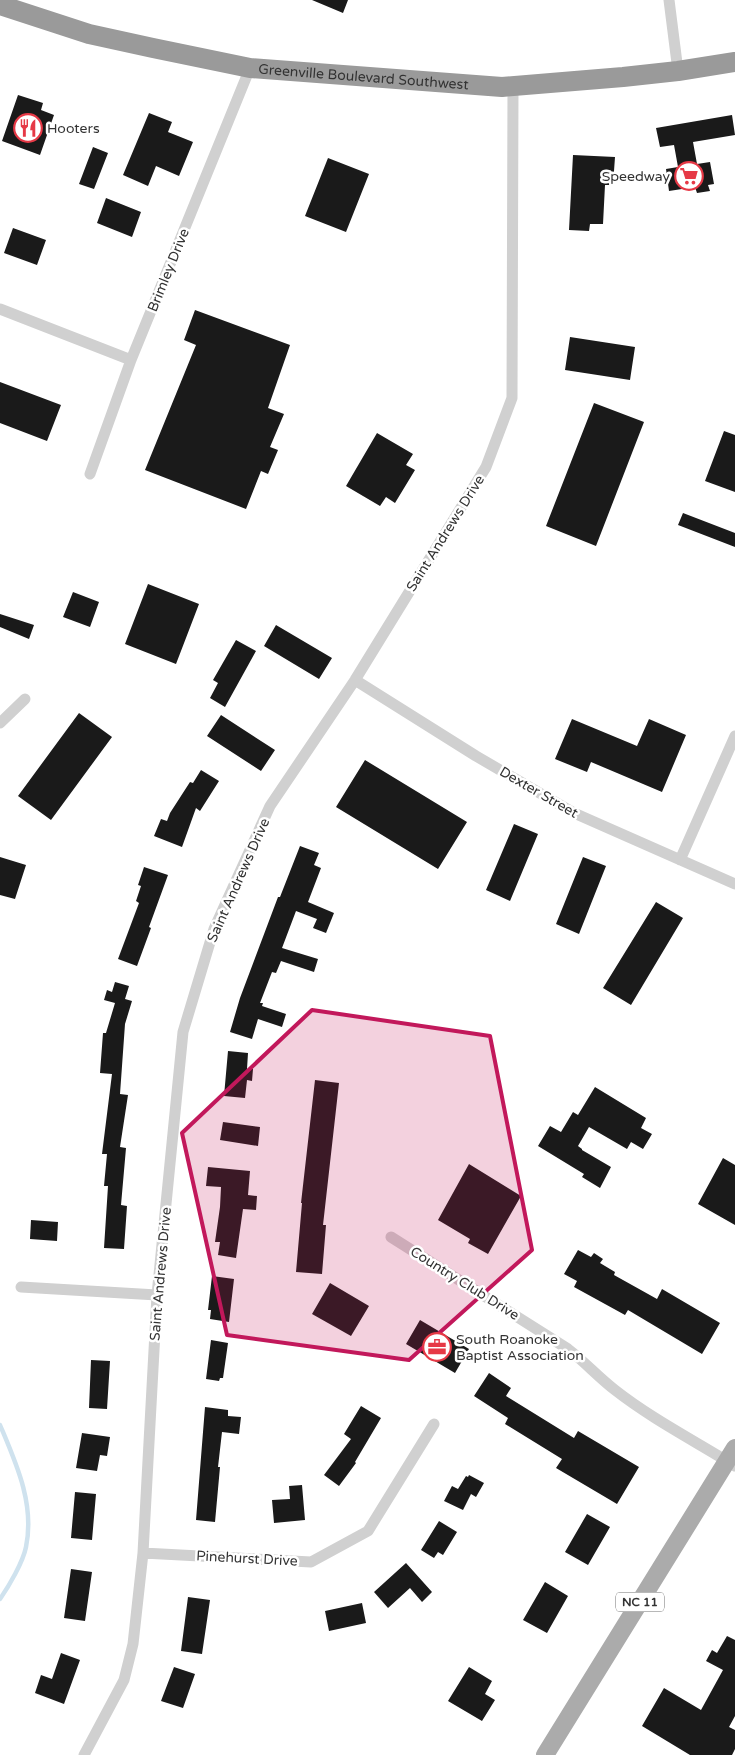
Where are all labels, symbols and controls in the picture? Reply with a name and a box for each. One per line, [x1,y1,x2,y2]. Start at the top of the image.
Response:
street label: Greenville Boulevard Southwest [258,61,470,94]
restaurant icon: Hooters [13,113,43,143]
place label: Hooters [47,120,100,137]
supermarket icon: Speedway [674,161,704,191]
place label: Speedway [602,168,670,185]
street label: Brimley Drive [144,226,193,314]
street label: Saint Andrews Drive [403,472,488,595]
street label: Dexter Street [496,763,582,822]
street label: Saint Andrews Drive [203,815,273,945]
street label: Saint Andrews Drive [146,1206,175,1342]
street label: Country Club Drive [407,1243,523,1324]
place label: South Roanoke Baptist Association [456,1331,584,1364]
office icon: South Roanoke Baptist Association [422,1332,452,1362]
street label: Pinehurst Drive [196,1547,298,1570]
road number: NC 11 [616,1592,664,1611]

